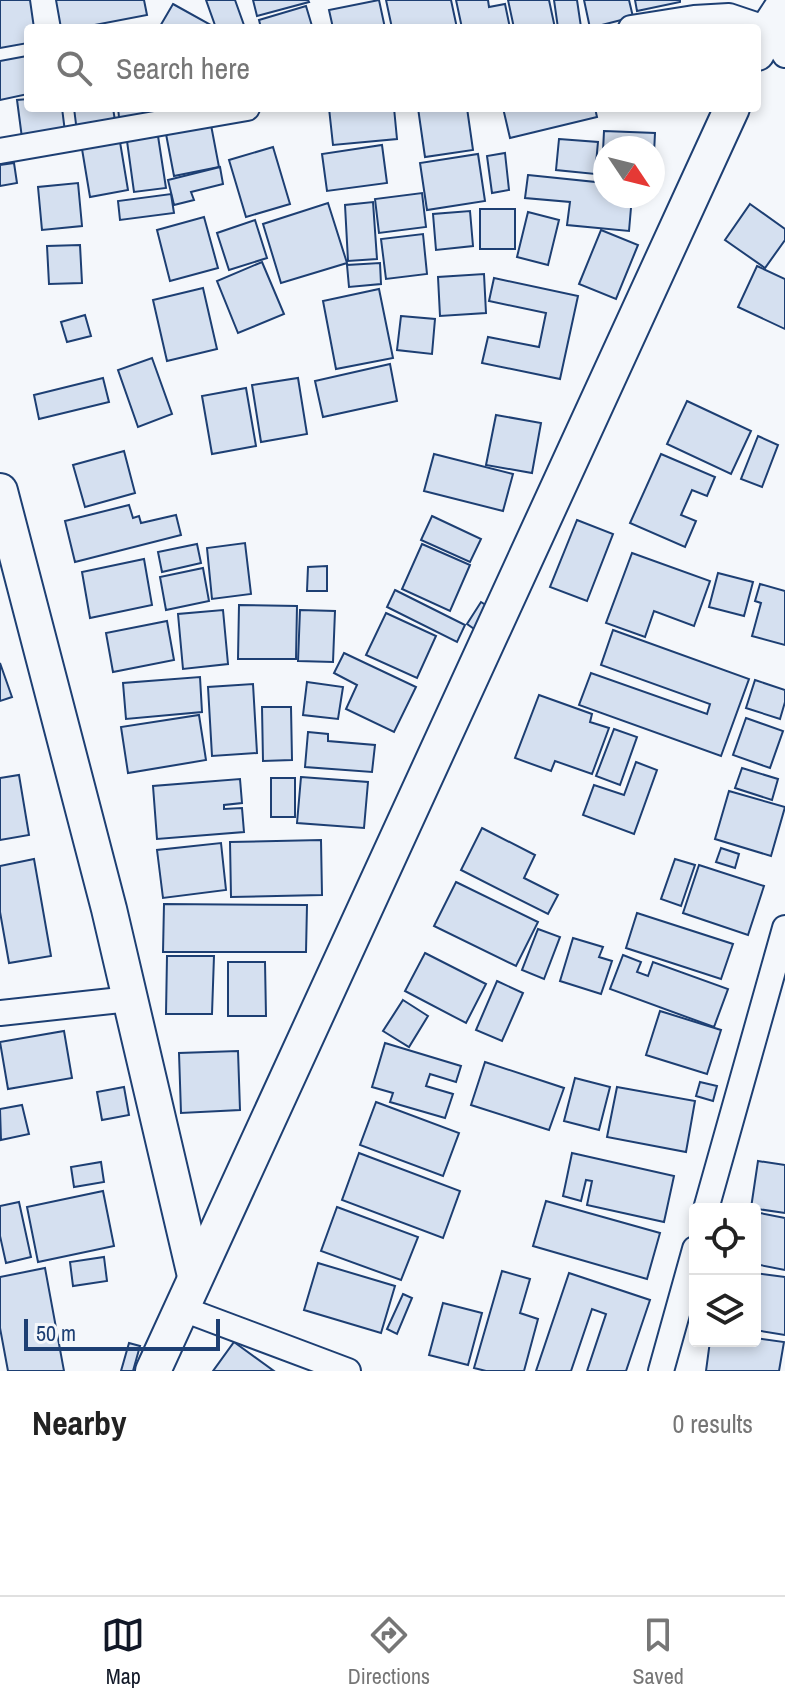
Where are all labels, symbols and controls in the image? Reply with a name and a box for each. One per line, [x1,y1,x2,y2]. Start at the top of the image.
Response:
search box [24,24,761,112]
icon: search [52,46,96,90]
text: Search here [116,48,250,88]
north arrow [593,136,665,208]
map controls [689,1203,761,1347]
button: locate [689,1203,761,1275]
button: layers [689,1275,761,1347]
scale bar [24,1315,220,1351]
text: 50 m [36,1318,76,1348]
text: Nearby [32,1400,127,1446]
text: 0 results [672,1406,753,1441]
tab: Map [101,1613,145,1691]
tab: Directions [348,1613,430,1691]
tab: Saved [633,1613,684,1691]

